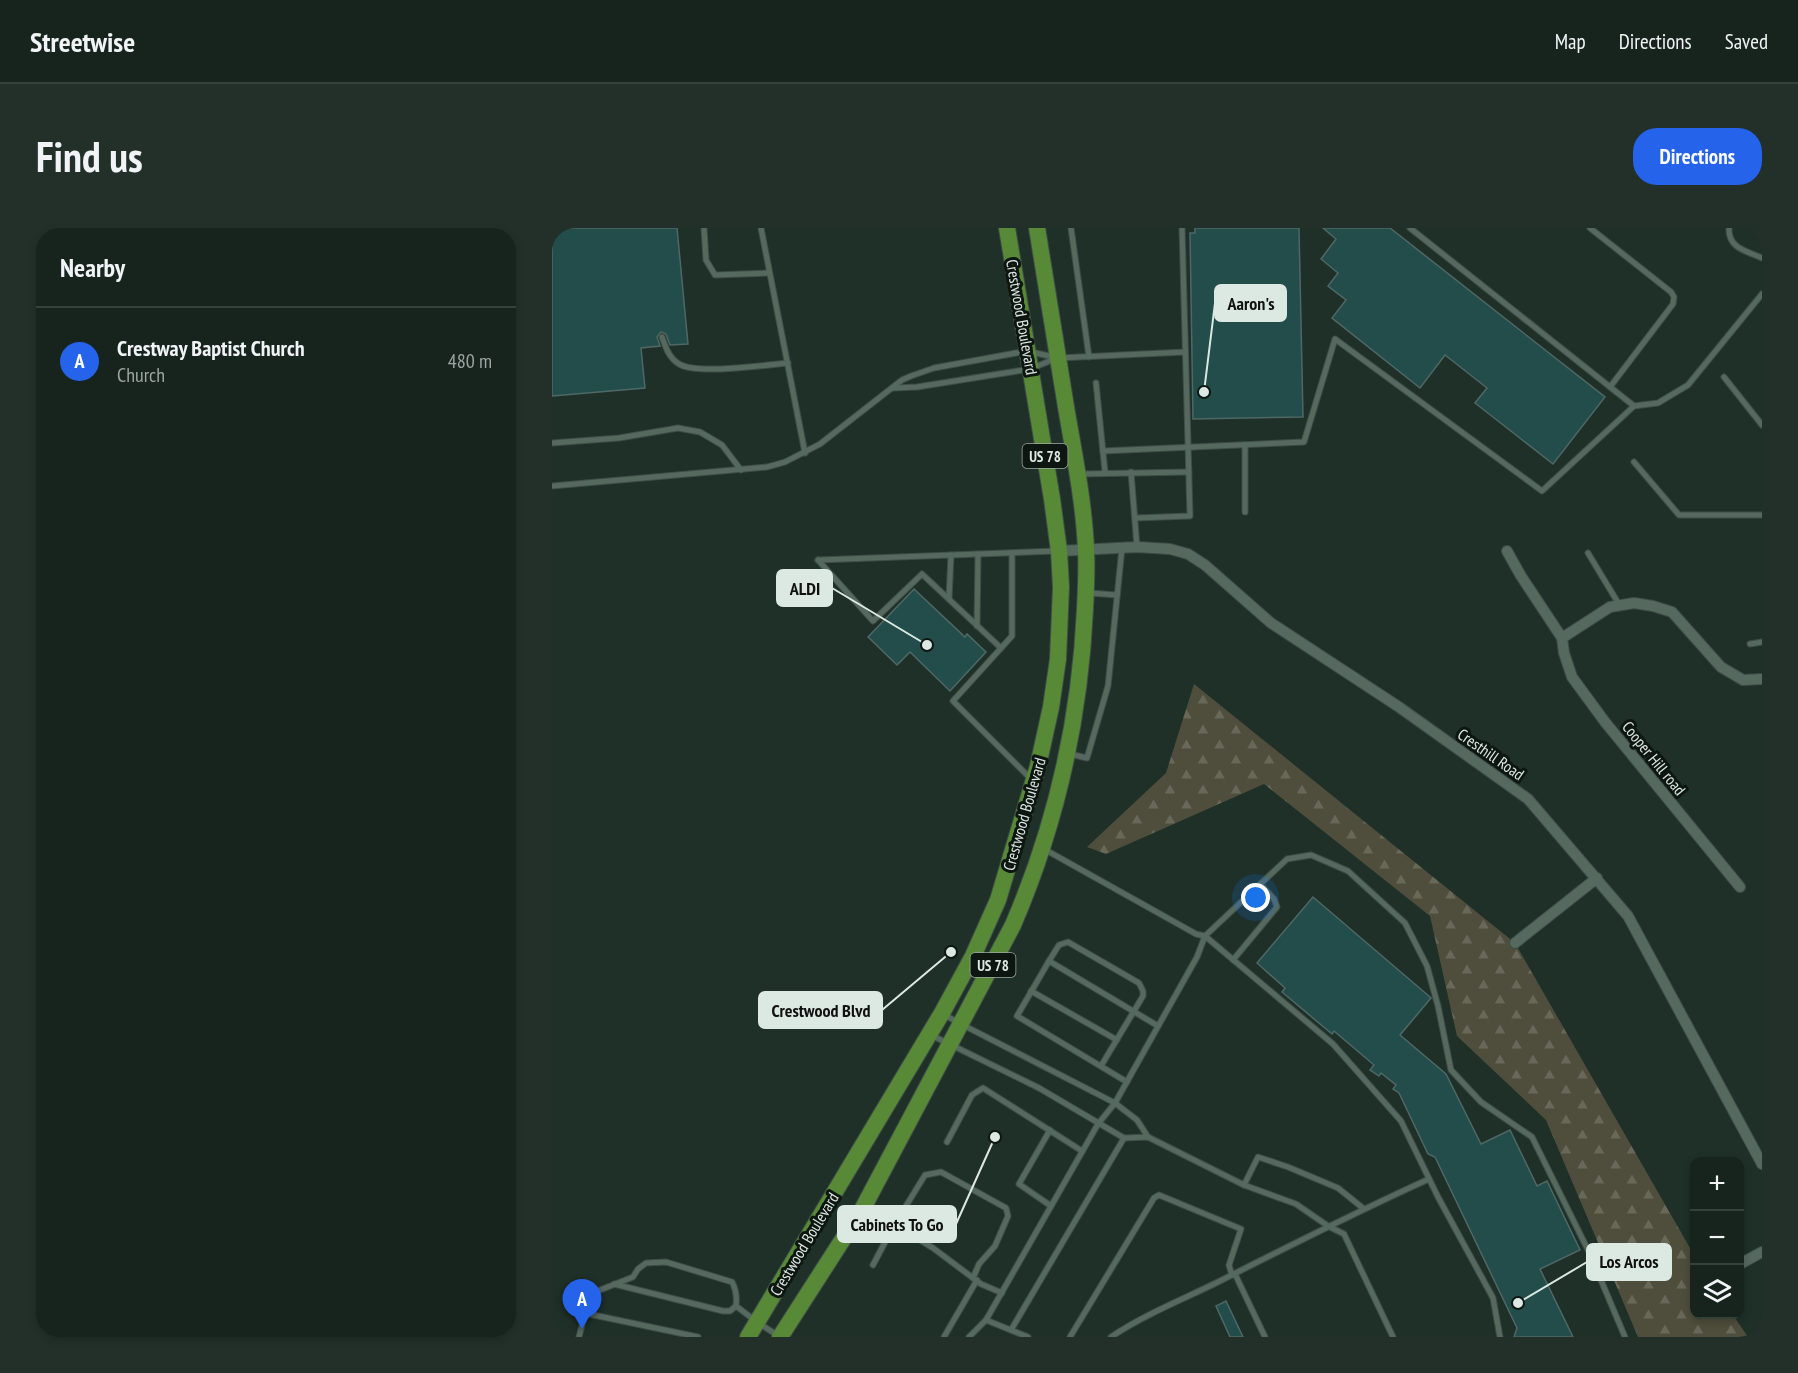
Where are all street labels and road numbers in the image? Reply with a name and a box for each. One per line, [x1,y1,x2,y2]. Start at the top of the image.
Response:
street label: Crestwood Boulevard [1002,258,1042,376]
road number: US 78 [1022,444,1068,468]
street label: Cooper Hill road [1618,717,1690,799]
street label: Cresthill Road [1454,724,1528,784]
street label: Crestwood Boulevard [998,755,1050,873]
road number: US 78 [970,953,1016,977]
street label: Crestwood Boulevard [765,1189,843,1299]

